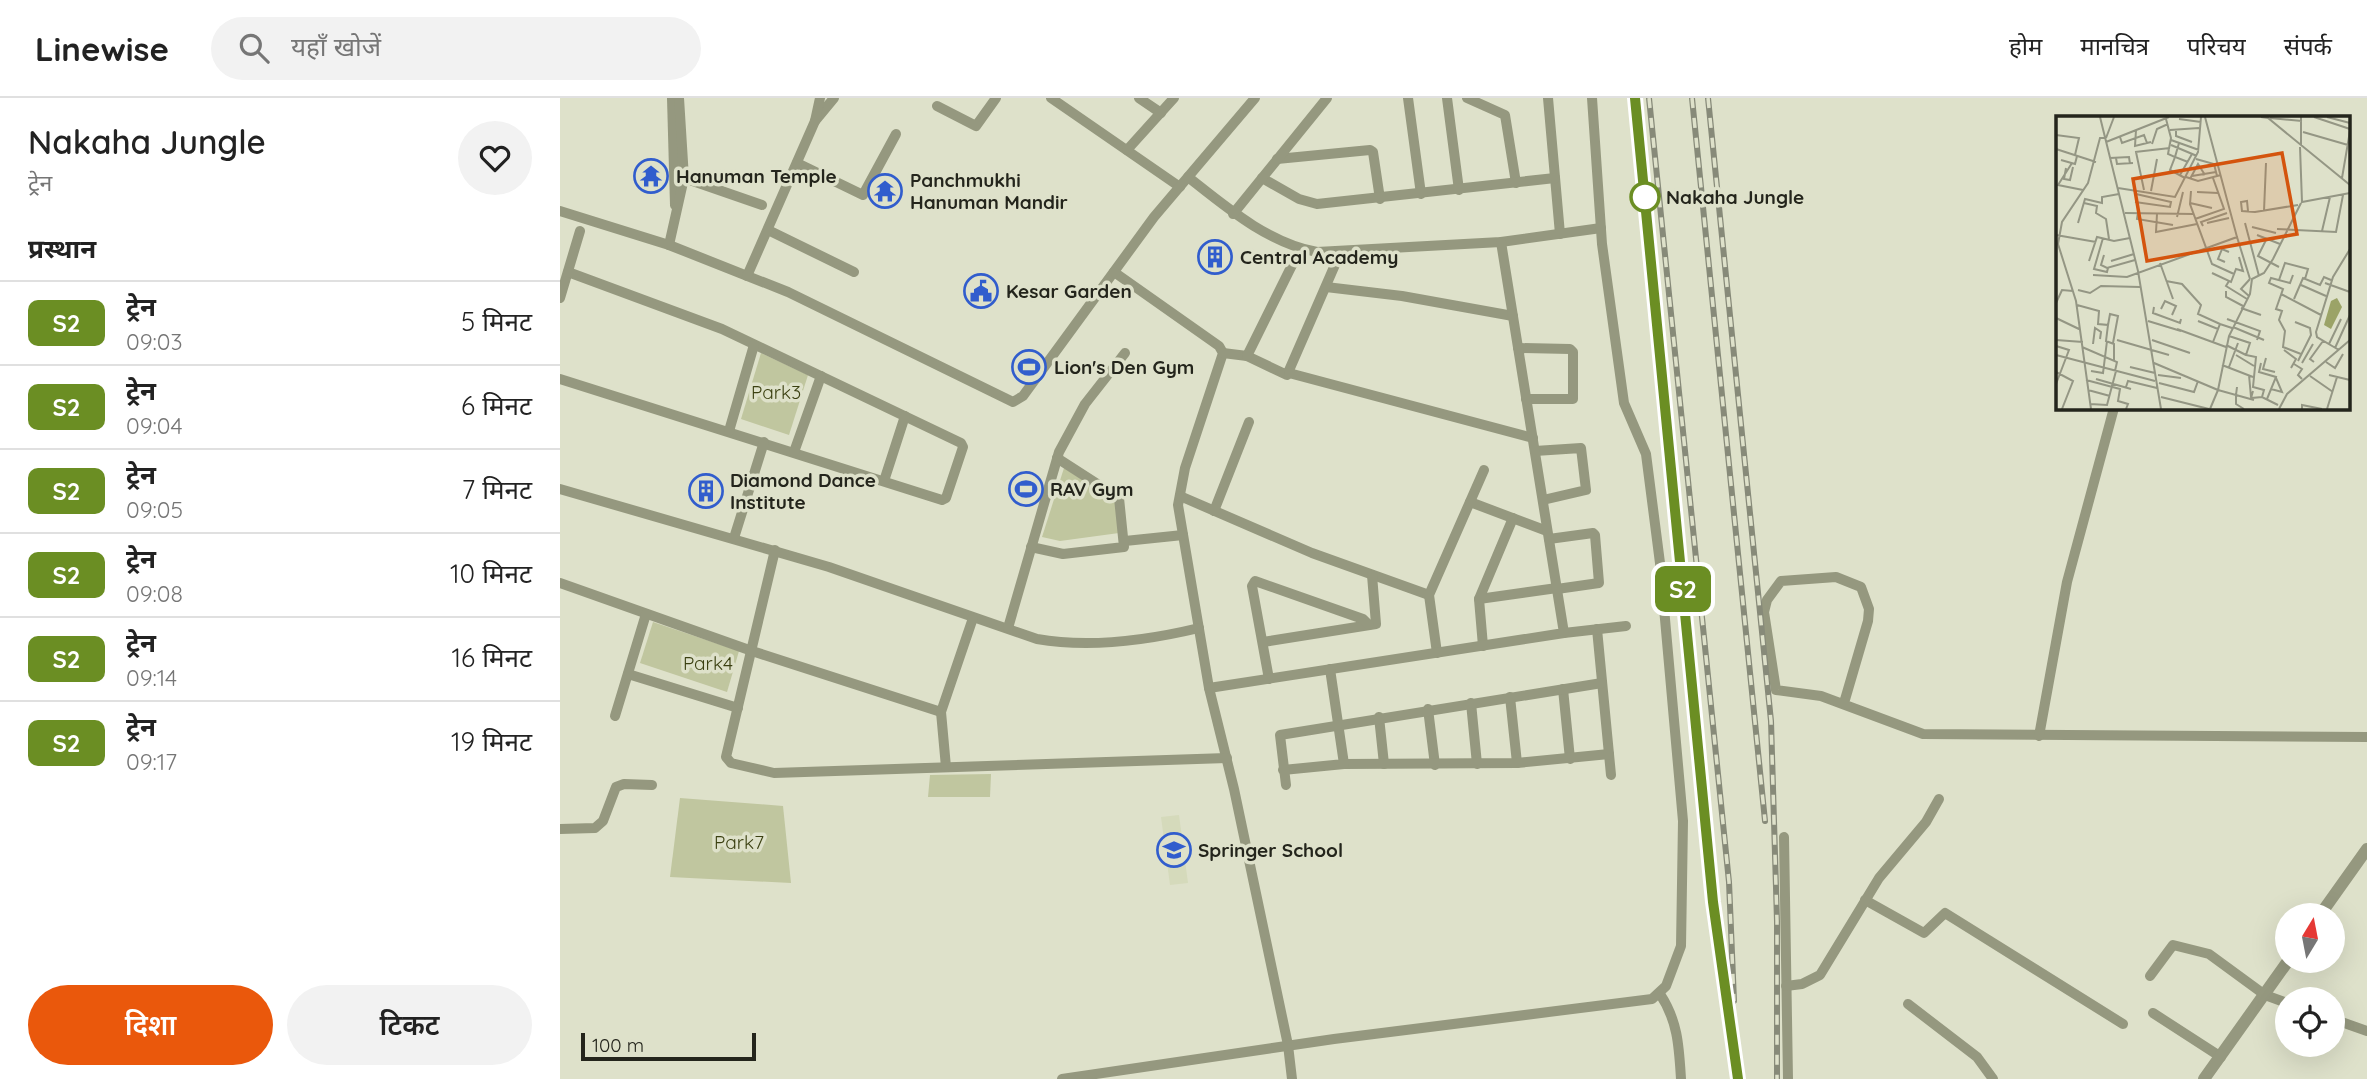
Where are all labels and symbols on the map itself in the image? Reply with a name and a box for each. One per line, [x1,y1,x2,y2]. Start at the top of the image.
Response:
inset map [2056,116,2350,410]
temple icon: Hanuman Temple [632,157,670,195]
place label: Hanuman Temple [676,164,837,188]
place label: Panchmukhi Hanuman Mandir [910,168,1068,214]
temple icon: Panchmukhi Hanuman Mandir [866,172,904,210]
marker: Nakaha Jungle [1630,182,1660,212]
place label: Nakaha Jungle [1666,185,1804,209]
building icon: Central Academy [1196,238,1234,276]
place label: Central Academy [1240,245,1398,269]
public building icon: Kesar Garden [962,272,1000,310]
place label: Kesar Garden [1006,279,1132,303]
sports icon: Lion's Den Gym [1010,348,1048,386]
place label: Lion's Den Gym [1054,355,1194,379]
park label: Park3 [751,380,801,404]
place label: Diamond Dance Institute [730,468,876,514]
sports icon: RAV Gym [1007,470,1045,508]
building icon: Diamond Dance Institute [687,472,725,510]
place label: RAV Gym [1050,477,1134,501]
line badge: S2 [1652,566,1714,612]
park label: Park4 [683,651,733,675]
park label: Park7 [714,830,764,854]
school or university icon: Springer School [1155,831,1193,869]
place label: Springer School [1198,838,1343,862]
north arrow [2275,903,2345,973]
scale bar [581,1030,756,1062]

